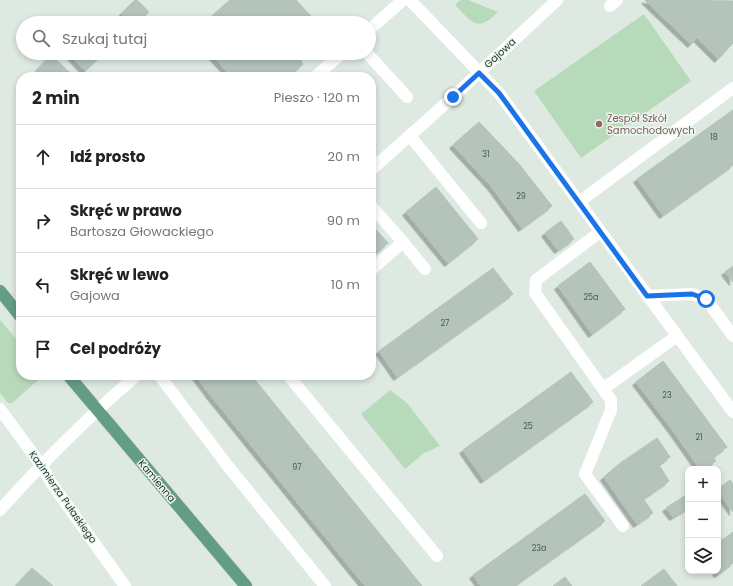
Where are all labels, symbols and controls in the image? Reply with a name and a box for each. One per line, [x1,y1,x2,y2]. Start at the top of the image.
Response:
search box [16,16,376,60]
icon: search [30,27,52,49]
text: Szukaj tutaj [62,28,147,49]
street label: Gajowa [481,34,519,72]
text: 2 min [32,86,80,110]
text: Pieszo · 120 m [274,88,360,107]
route end [444,88,462,106]
place label: Zespół Szkół Samochodowych [607,111,695,138]
marker: Zespół Szkół Samochodowych [594,119,604,129]
house number: 18 [710,132,718,143]
icon: ahead [32,146,54,168]
text: Idź prosto [70,146,145,167]
text: 20 m [327,147,360,166]
house number: 31 [482,149,490,160]
house number: 29 [516,191,526,202]
text: Skręć w prawo [70,200,182,221]
icon: right [32,210,54,232]
text: 90 m [327,211,360,230]
text: Bartosza Głowackiego [70,222,214,241]
text: Skręć w lewo [70,264,169,285]
icon: left [32,274,54,296]
text: 10 m [331,275,360,294]
text: Gajowa [70,286,120,305]
route start [697,290,715,308]
house number: 25a [583,292,599,303]
house number: 27 [441,318,450,329]
icon: arrive [32,338,54,360]
text: Cel podróży [70,338,161,359]
house number: 23 [662,390,672,401]
house number: 25 [523,421,533,432]
house number: 21 [695,432,703,443]
street label: Kazimierza Pułaskiego [25,448,101,546]
street label: Kamienna [135,457,179,505]
house number: 97 [292,462,302,473]
map controls [685,466,721,574]
button: + [685,466,721,502]
button: − [685,502,721,538]
button: layers [685,538,721,574]
house number: 23a [532,543,546,554]

